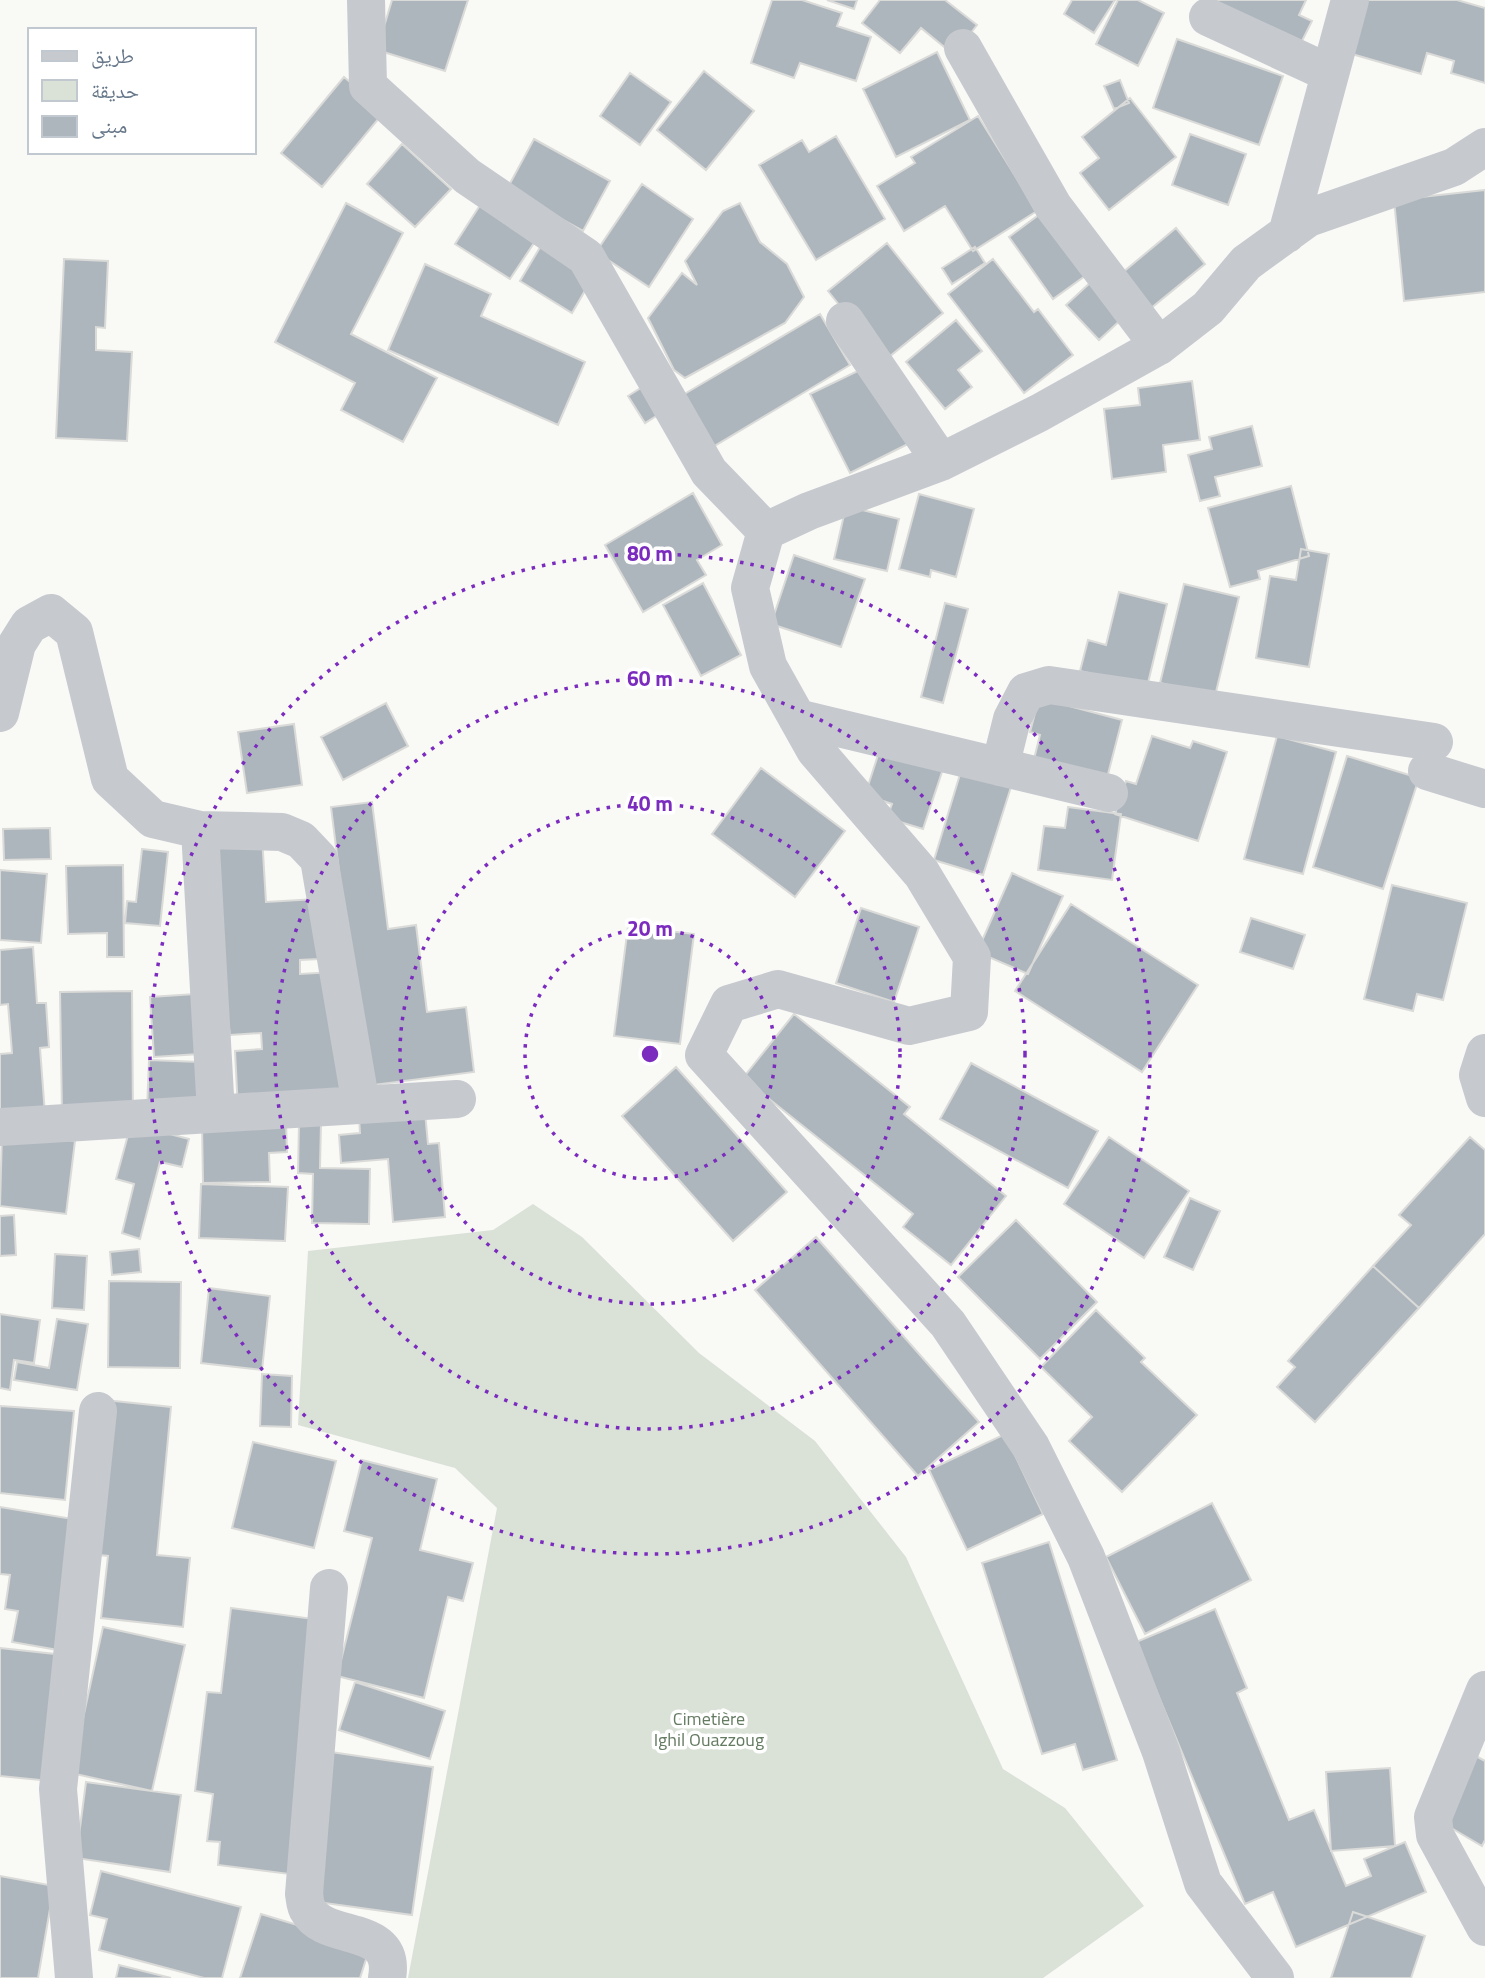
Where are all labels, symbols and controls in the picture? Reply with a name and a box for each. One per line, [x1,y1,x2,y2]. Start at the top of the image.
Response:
legend [28,28,256,154]
text: طريق [91,39,134,71]
text: حديقة [91,74,139,106]
text: مبنى [91,109,127,141]
text: 80 m [627,537,673,569]
text: 60 m [627,662,673,694]
text: 40 m [627,787,673,819]
text: 20 m [627,912,673,944]
centre of rings [638,1042,662,1066]
park label: Cimetière Ighil Ouazzoug [654,1705,764,1753]

